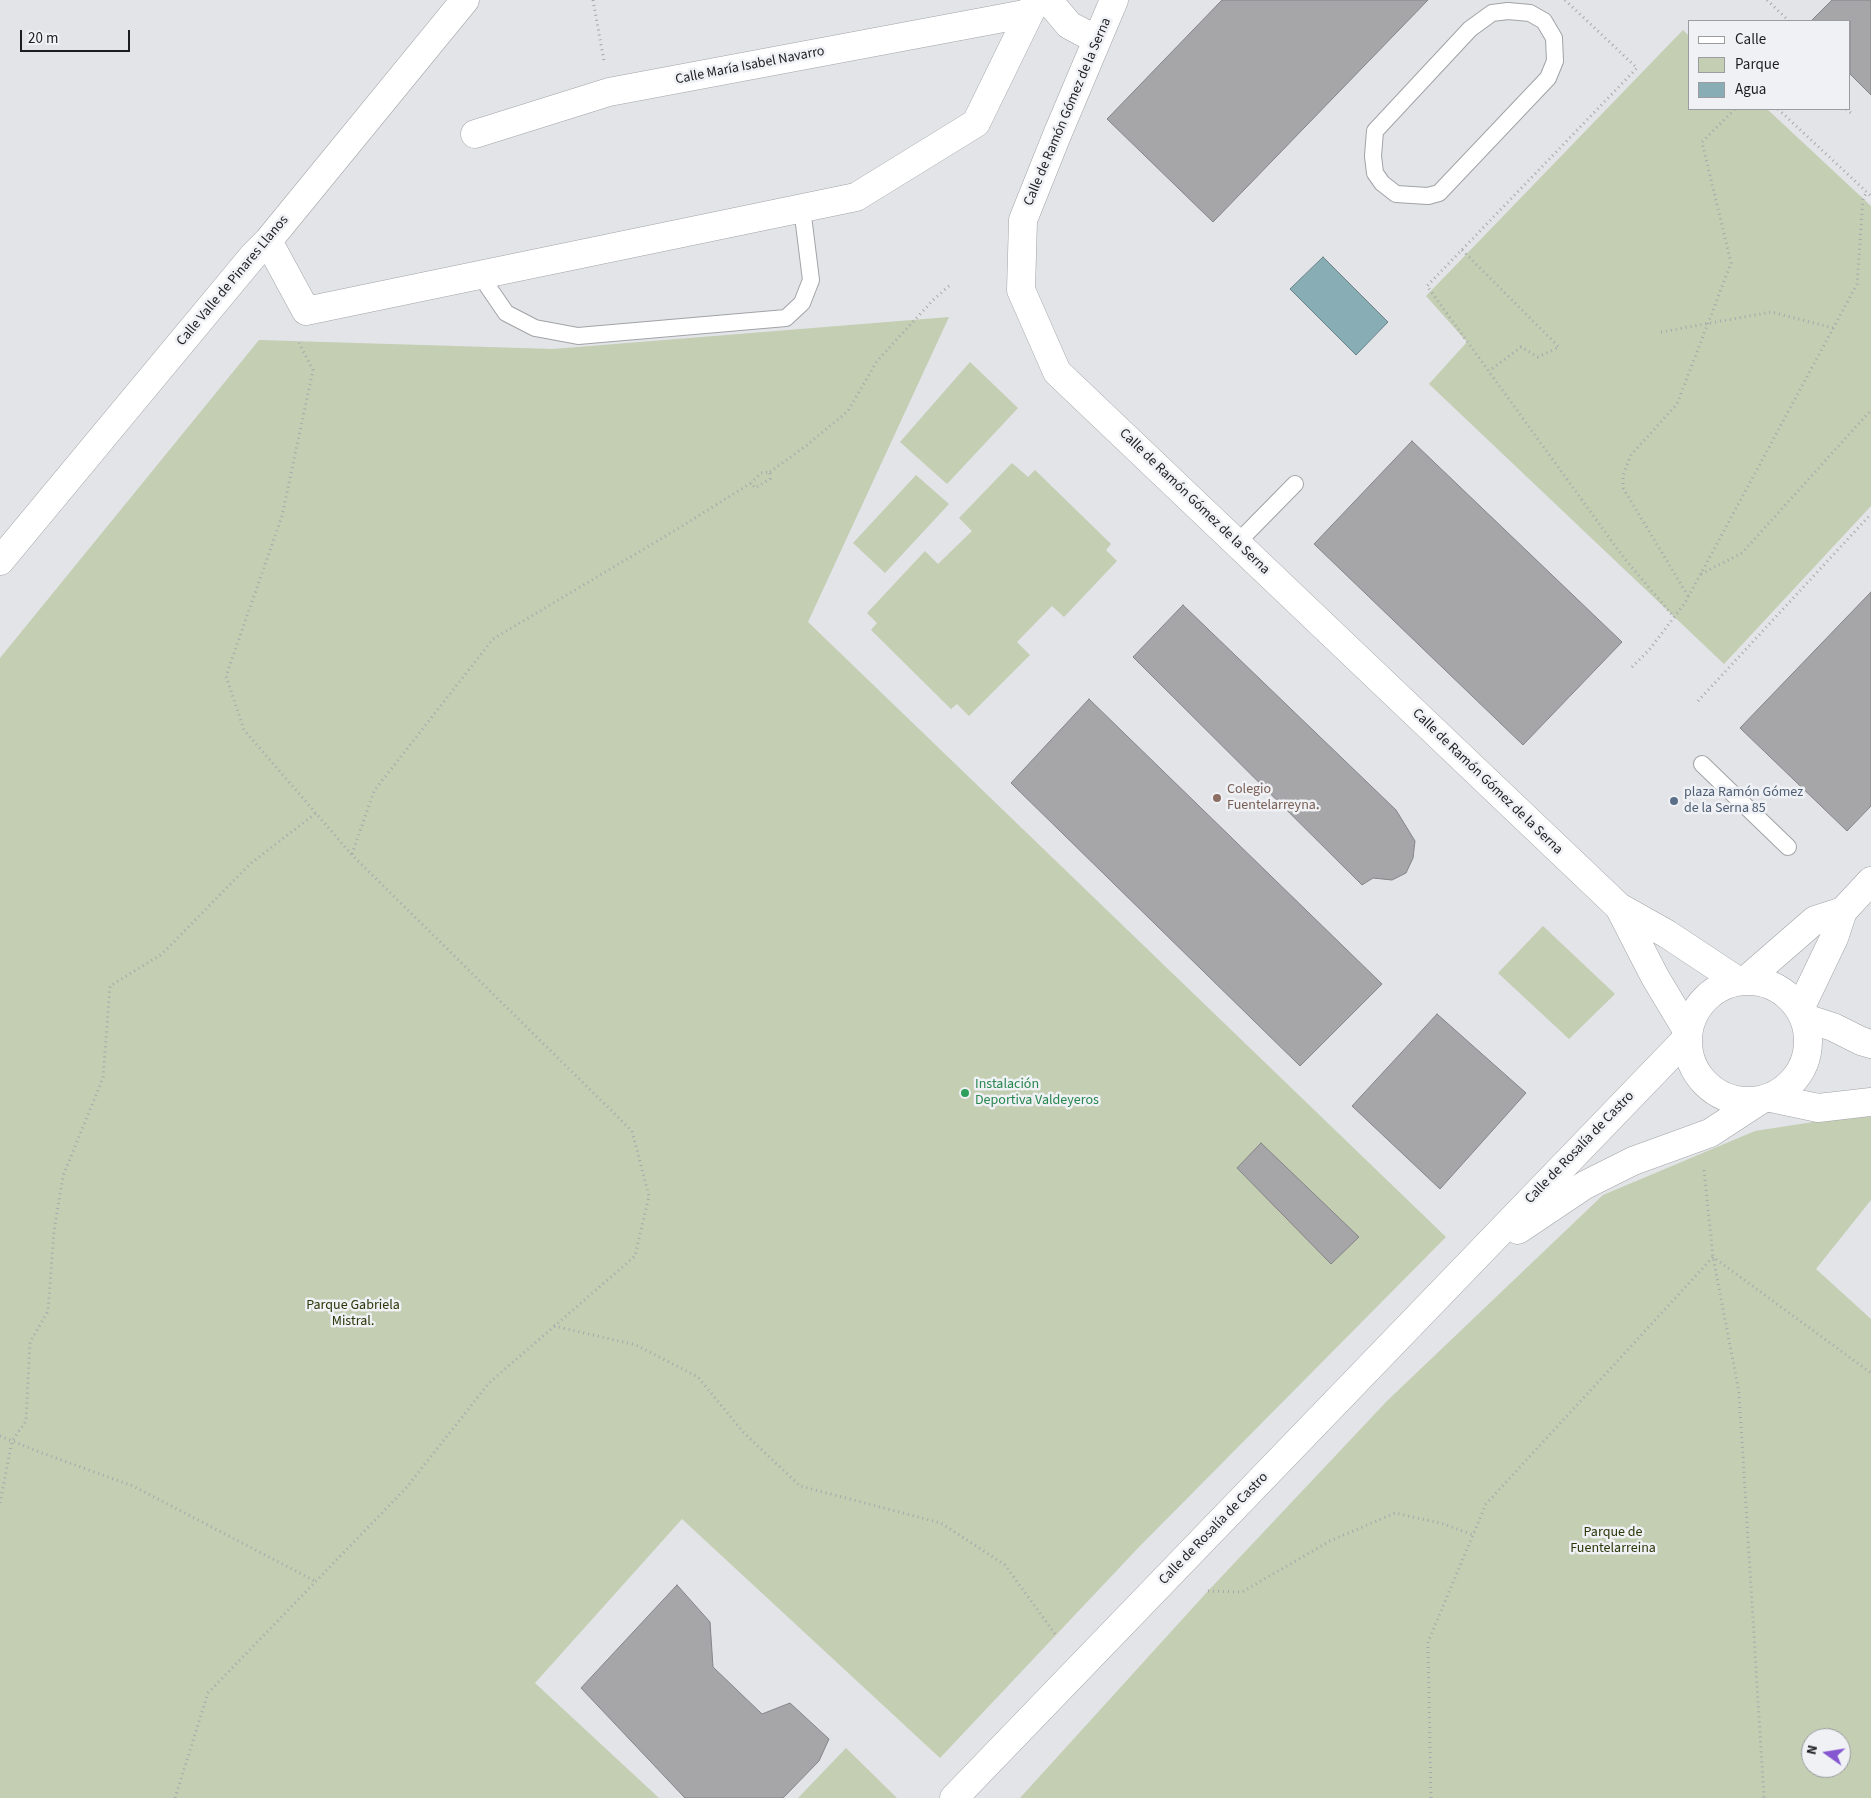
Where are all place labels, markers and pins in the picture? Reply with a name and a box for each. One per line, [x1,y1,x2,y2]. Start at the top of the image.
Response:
place label: Colegio Fuentelarreyna. [1227,782,1319,814]
place label: plaza Ramón Gómez de la Serna 85 [1684,785,1803,818]
marker: Colegio Fuentelarreyna. [1211,792,1223,804]
marker: plaza Ramón Gómez de la Serna 85 [1668,795,1680,807]
place label: Instalación Deportiva Valdeyeros [975,1077,1099,1110]
marker: Instalación Deportiva Valdeyeros [959,1087,971,1099]

